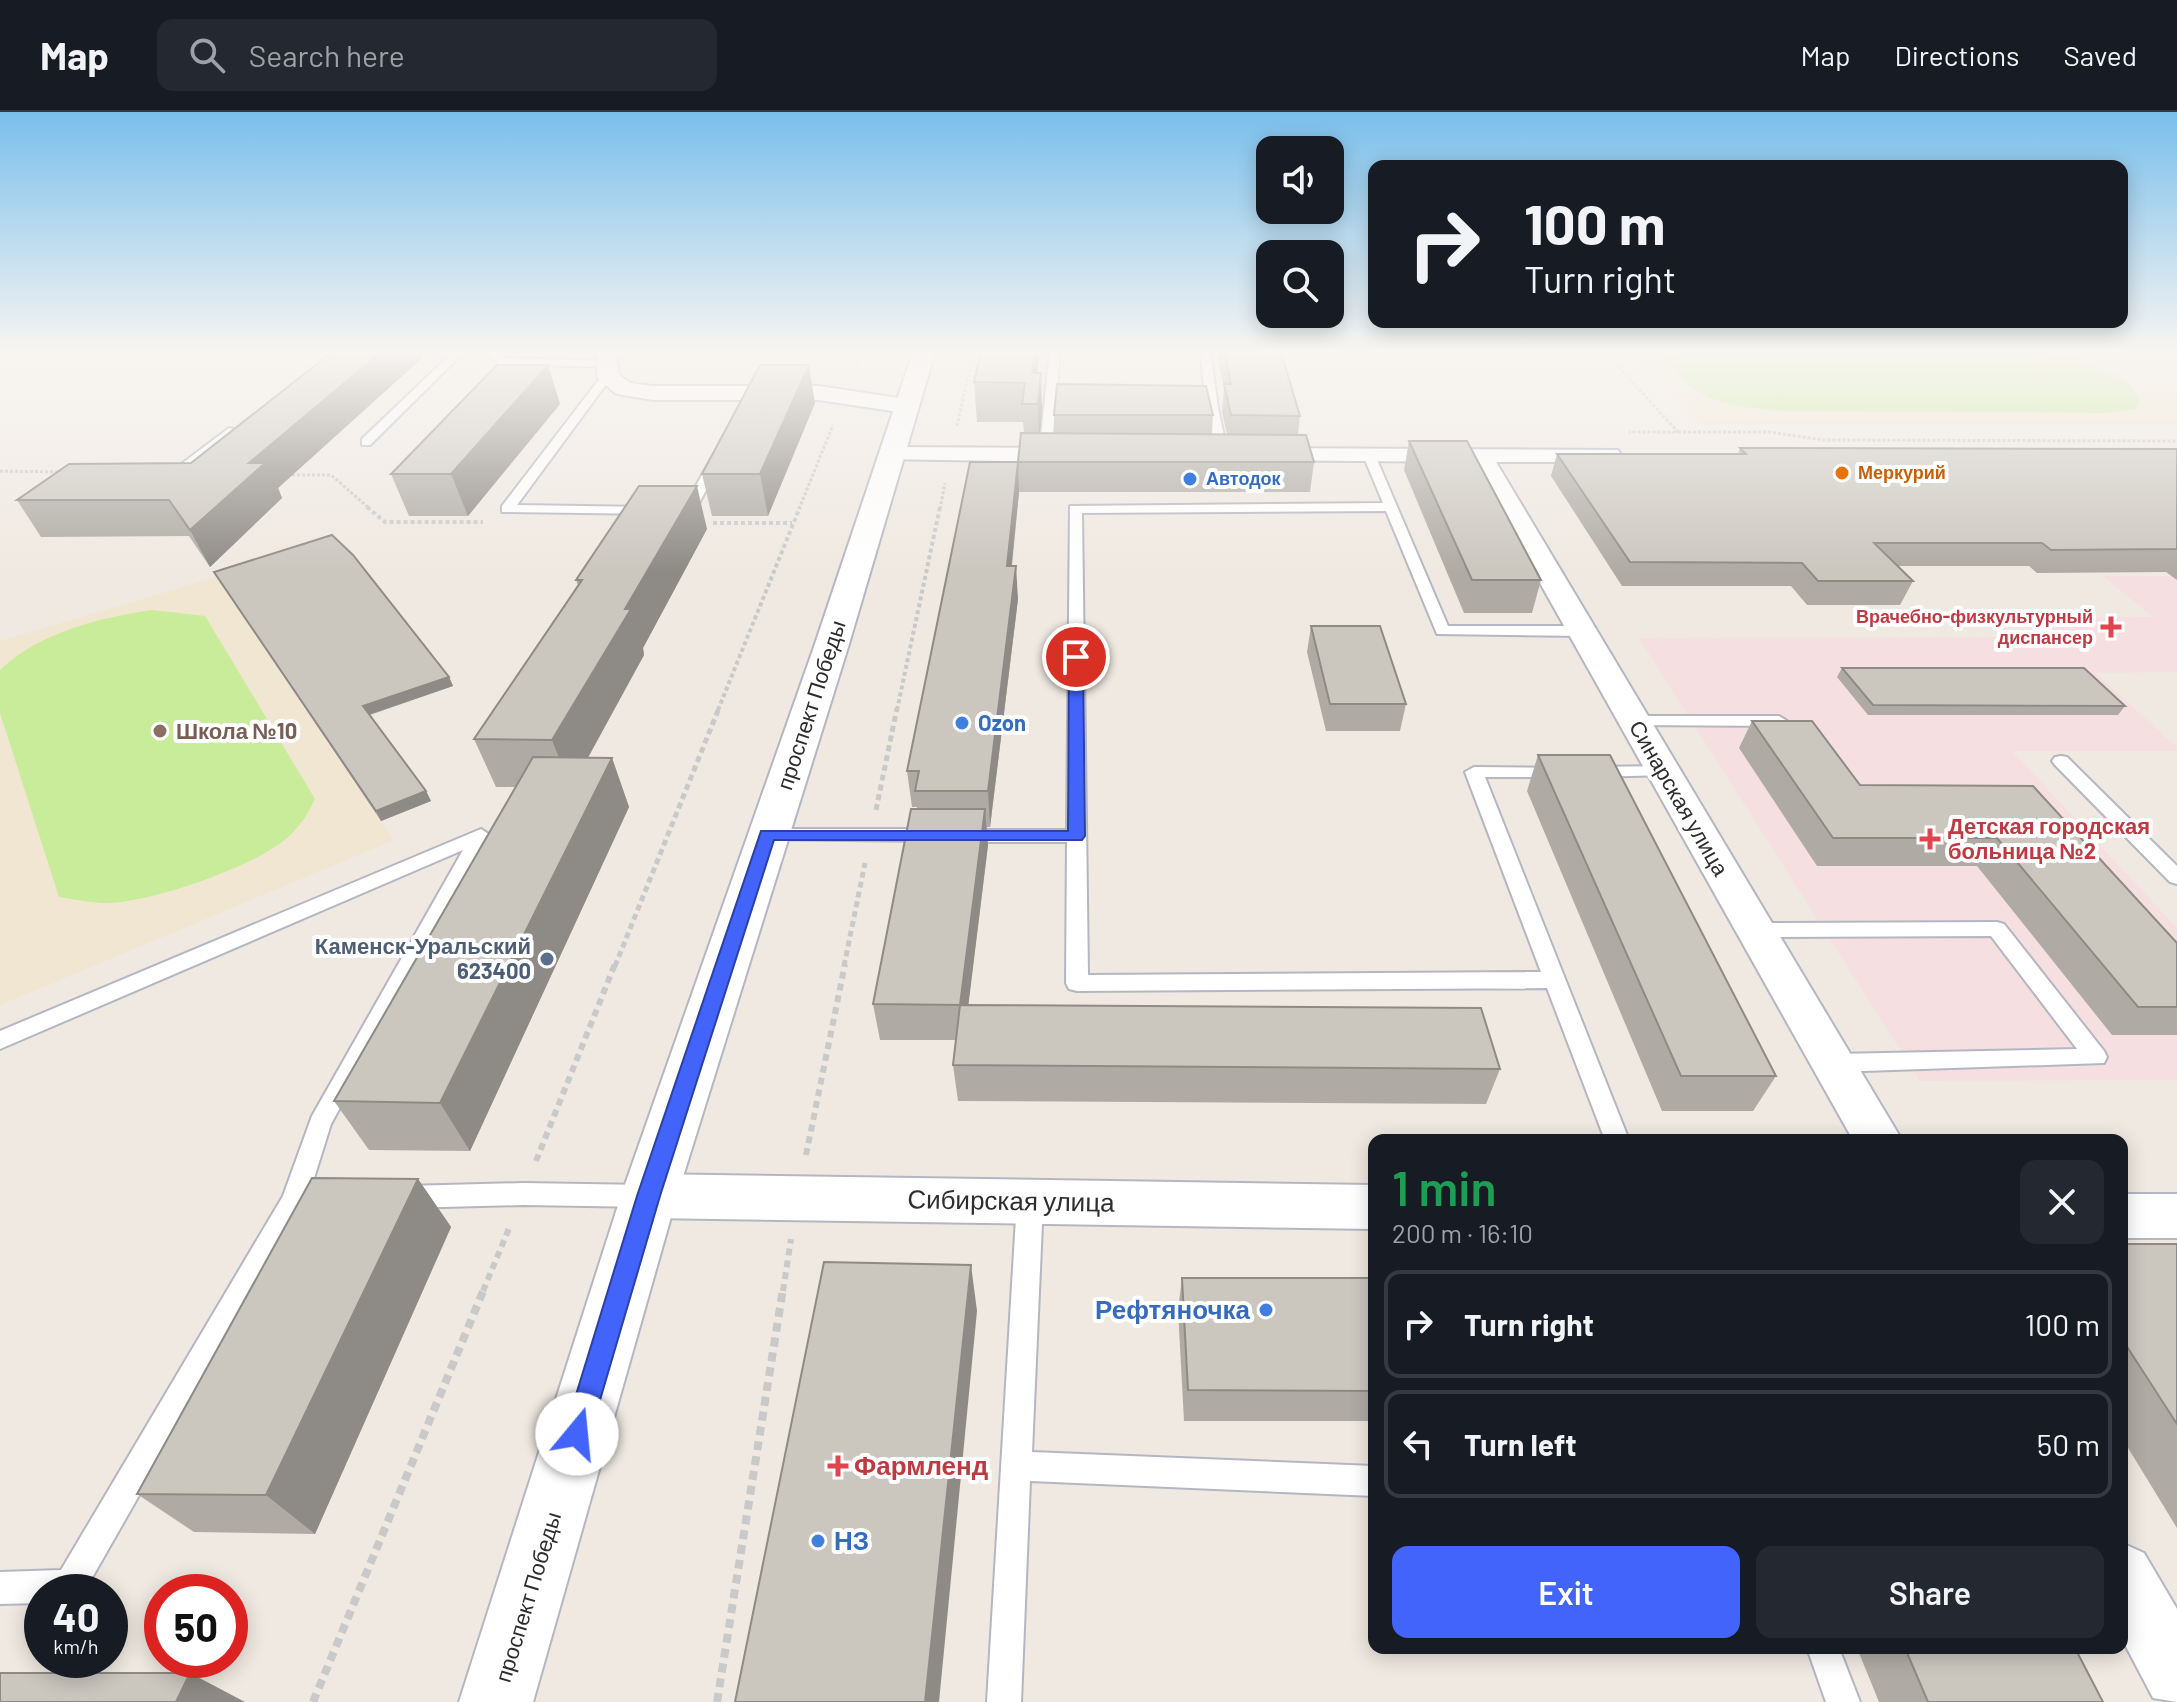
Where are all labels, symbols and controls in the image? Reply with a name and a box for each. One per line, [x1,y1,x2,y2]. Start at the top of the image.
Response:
search box [157,19,717,91]
text: Map [40,32,109,78]
icon: search [185,33,229,77]
text: Search here [249,37,405,73]
text: Map [1801,38,1850,72]
text: Directions [1894,38,2020,72]
text: Saved [2064,38,2137,72]
map controls [1256,136,1344,328]
button: sound [1256,136,1344,224]
text: 100 m [1524,189,1666,256]
icon: right [1392,192,1496,296]
button: search [1256,240,1344,328]
text: Turn right [1524,257,1676,300]
place label: Меркурий [1858,461,1946,483]
marker: Меркурий [1833,464,1851,482]
place label: Автодок [1206,467,1282,489]
marker: Автодок [1181,470,1199,488]
place label: Врачебно-физкультурный диспансер [1856,605,2093,648]
marker: Врачебно-физкультурный диспансер [2100,616,2122,638]
street label: проспект Победы [770,617,851,793]
pin [1042,623,1110,691]
icon: arrive [1054,635,1098,679]
place label: Ozon [978,709,1026,735]
marker: Ozon [953,714,971,732]
street label: Синарская улица [1624,715,1735,881]
place label: Школа №10 [176,717,297,743]
marker: Школа №10 [151,722,169,740]
place label: Детская городская больница №2 [1948,812,2150,864]
marker: Детская городская больница №2 [1919,828,1941,850]
place label: Каменск-Уральский 623400 [315,932,531,983]
marker: Каменск-Уральский 623400 [538,950,556,968]
text: 1 min [1392,1158,1497,1216]
button: close [2020,1160,2104,1244]
street label: Сибирская улица [907,1182,1115,1217]
text: 200 m · 16:10 [1392,1217,1533,1248]
place label: Рефтяночка [1095,1293,1251,1324]
marker: Рефтяночка [1257,1301,1275,1319]
icon: right [1396,1302,1440,1346]
text: Turn right [1464,1306,1594,1342]
text: 100 m [2025,1306,2100,1342]
position arrow [535,1392,619,1476]
icon: left [1396,1422,1440,1466]
text: Turn left [1464,1426,1577,1462]
text: 50 m [2037,1426,2100,1462]
place label: Фармленд [854,1449,989,1480]
marker: Фармленд [829,1457,847,1475]
street label: проспект Победы [489,1508,566,1685]
place label: НЗ [834,1524,869,1555]
marker: НЗ [809,1532,827,1550]
button: Exit [1392,1546,1740,1638]
button: Share [1756,1546,2104,1638]
speed limit sign: 50 [144,1574,248,1678]
text: 40 [53,1592,100,1640]
text: km/h [53,1634,99,1658]

